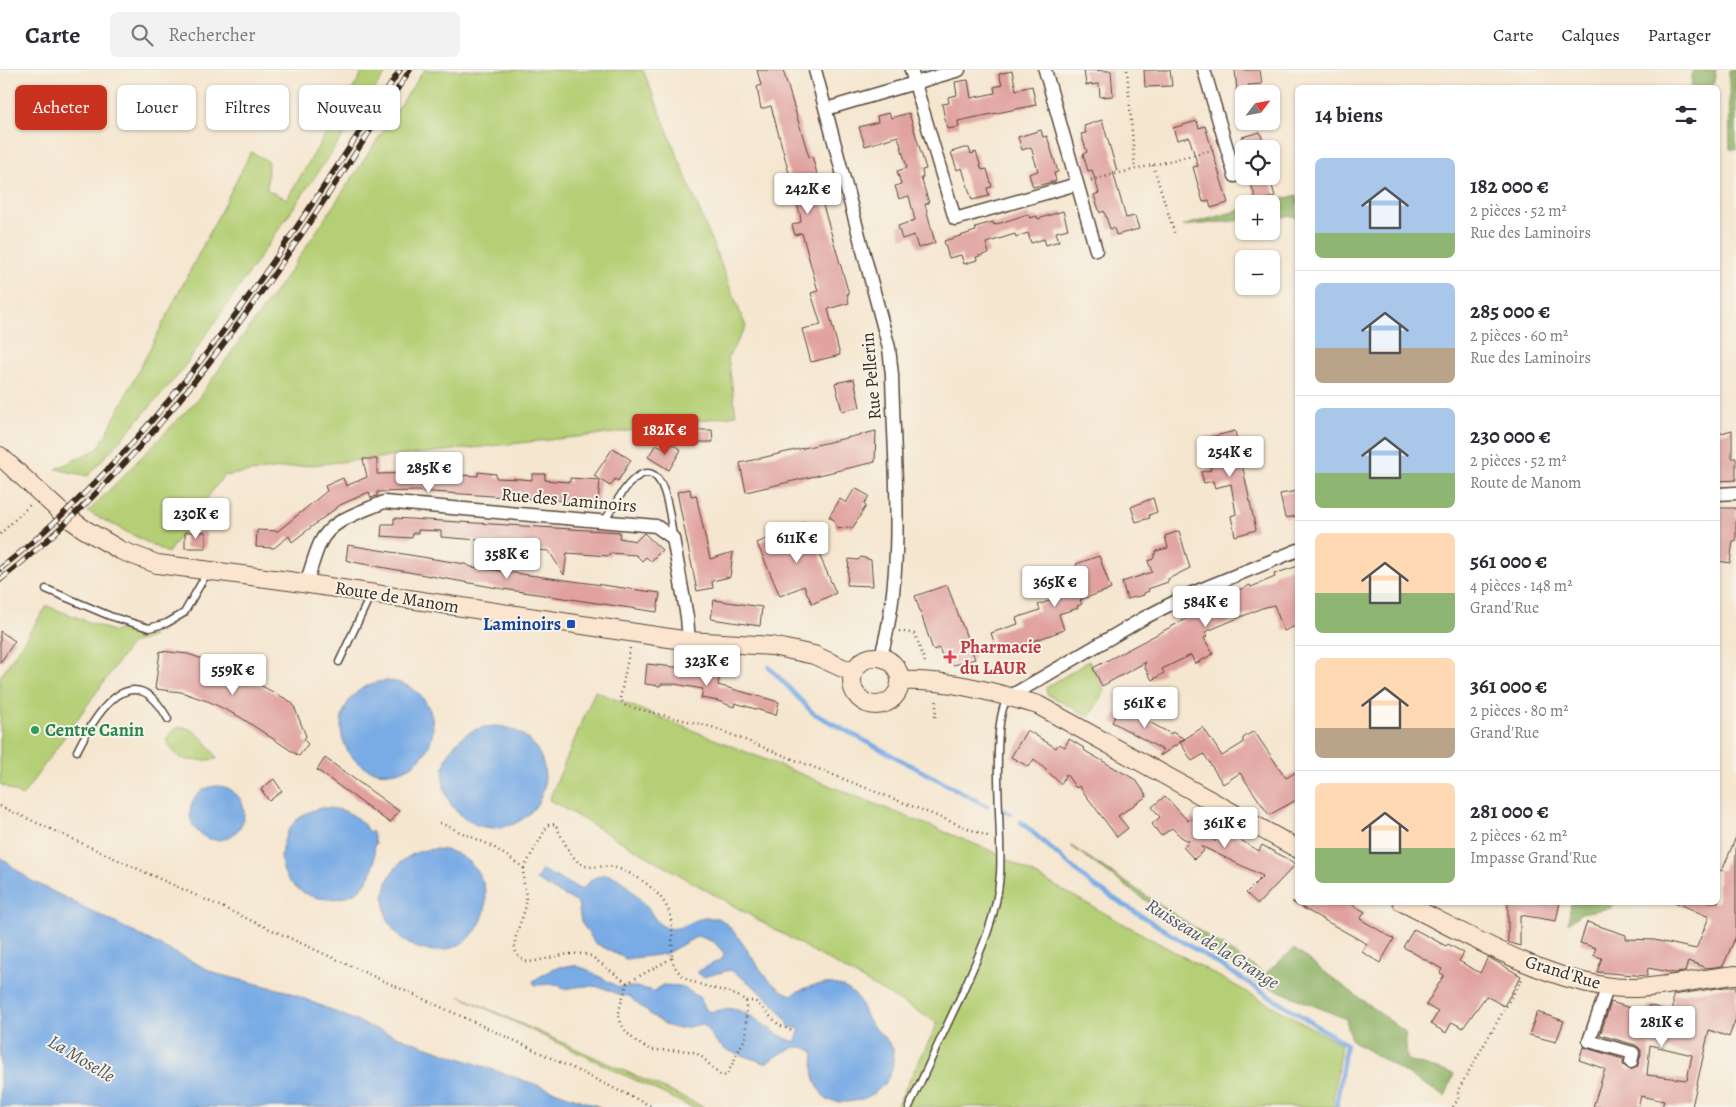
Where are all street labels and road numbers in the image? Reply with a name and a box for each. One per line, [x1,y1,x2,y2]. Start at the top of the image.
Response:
street label: Rue Pellerin [855,331,887,421]
street label: Rue des Laminoirs [500,482,638,518]
street label: Route de Manom [333,575,461,619]
street label: Grand'Rue [1522,949,1604,995]

